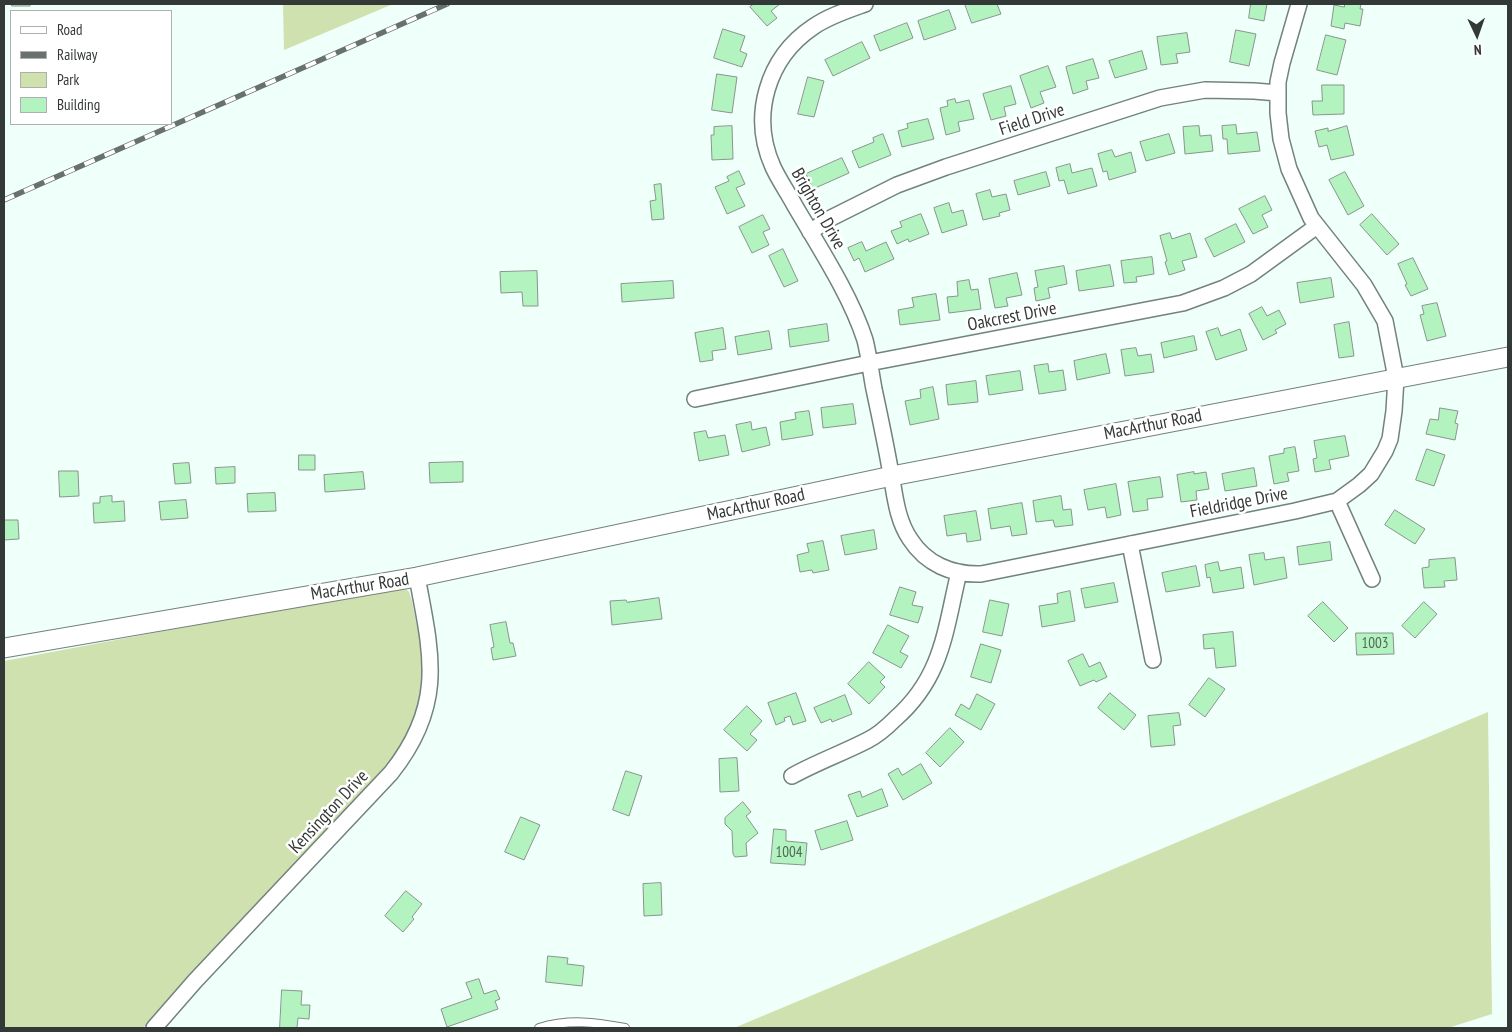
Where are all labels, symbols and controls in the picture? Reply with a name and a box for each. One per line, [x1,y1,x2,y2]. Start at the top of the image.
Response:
legend [10,10,172,125]
north arrow [1452,10,1502,60]
text: Road [57,20,83,39]
text: N [1474,41,1482,59]
text: Railway [57,45,97,64]
text: Park [57,70,79,89]
text: Building [57,95,100,114]
street label: Field Drive [997,99,1067,141]
street label: Brighton Drive [786,165,850,253]
street label: Oakcrest Drive [966,298,1058,336]
street label: MacArthur Road [1102,405,1204,445]
street label: Fieldridge Drive [1188,483,1290,523]
street label: MacArthur Road [705,484,807,526]
street label: MacArthur Road [309,569,411,605]
house number: 1003 [1362,635,1388,653]
street label: Kensington Drive [285,766,373,858]
house number: 1004 [776,844,802,862]

